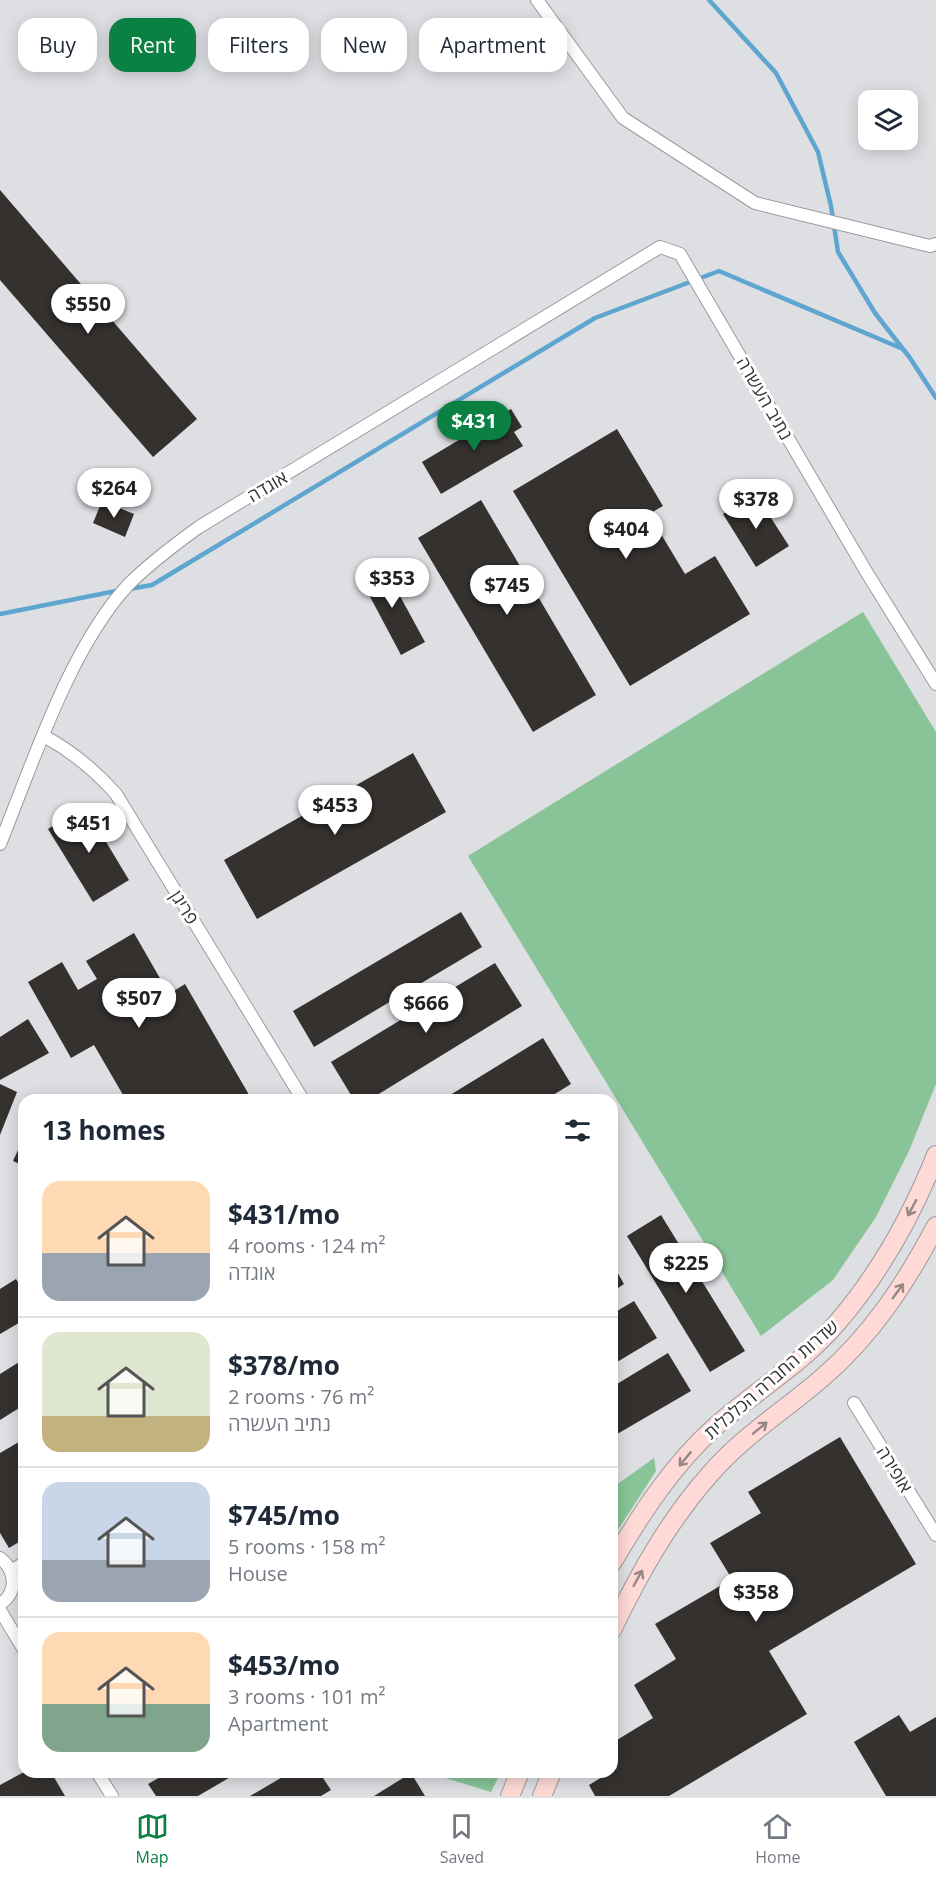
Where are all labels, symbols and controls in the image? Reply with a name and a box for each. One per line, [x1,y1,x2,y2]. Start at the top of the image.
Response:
chip: Buy [18,18,97,72]
chip: Rent [109,18,196,72]
chip: Filters [208,18,309,72]
chip: New [321,18,407,72]
chip: Apartment [419,18,567,72]
map controls [858,90,918,150]
button: layers [858,90,918,150]
pin: $550 [52,284,124,335]
text: $550 [65,290,111,317]
street label: נתיב העשרה [731,352,799,444]
pin: $431 [438,401,510,452]
text: $431 [451,407,497,434]
street label: אוגדה [242,465,292,507]
pin: $264 [78,468,150,519]
text: $264 [91,474,137,501]
pin: $378 [720,479,792,530]
text: $378 [733,485,779,512]
pin: $404 [590,509,662,560]
text: $404 [603,515,649,542]
pin: $353 [356,558,428,609]
text: $353 [369,564,415,591]
pin: $745 [471,565,543,616]
text: $745 [484,571,530,598]
pin: $453 [299,785,371,836]
text: $453 [312,791,358,818]
pin: $451 [53,803,125,854]
text: $451 [66,809,112,836]
street label: פריגן [165,885,205,929]
pin: $507 [103,978,175,1029]
pin: $666 [390,983,462,1034]
text: $507 [116,984,162,1011]
text: $666 [403,989,449,1016]
text: 13 homes [42,1112,166,1148]
icon: filters [561,1114,594,1147]
text: $431/mo [228,1196,340,1232]
one-way arrow [906,1199,918,1216]
icon: home [90,1205,162,1277]
text: 4 rooms · 124 m² [228,1232,386,1259]
pin: $225 [650,1243,722,1294]
text: $225 [663,1249,709,1276]
text: אוגדה [228,1259,276,1286]
one-way arrow [892,1284,904,1300]
street label: שדרות החברה הכלכלית [699,1314,843,1444]
text: $378/mo [228,1347,340,1383]
icon: home [90,1356,162,1428]
text: 2 rooms · 76 m² [228,1383,374,1410]
text: נתיב העשרה [228,1410,331,1437]
one-way arrow [752,1421,768,1434]
street label: אופירה [871,1441,919,1497]
one-way arrow [678,1451,691,1467]
text: $745/mo [228,1497,340,1533]
icon: home [90,1506,162,1578]
text: 5 rooms · 158 m² [228,1533,386,1560]
text: House [228,1560,288,1587]
one-way arrow [632,1570,644,1587]
pin: $358 [720,1572,792,1623]
text: $358 [733,1578,779,1605]
text: $453/mo [228,1647,340,1683]
icon: home [90,1656,162,1728]
text: 3 rooms · 101 m² [228,1683,386,1710]
text: Apartment [228,1710,328,1737]
tab: Map [136,1810,169,1868]
tab: Saved [440,1810,484,1868]
tab: Home [755,1810,800,1868]

